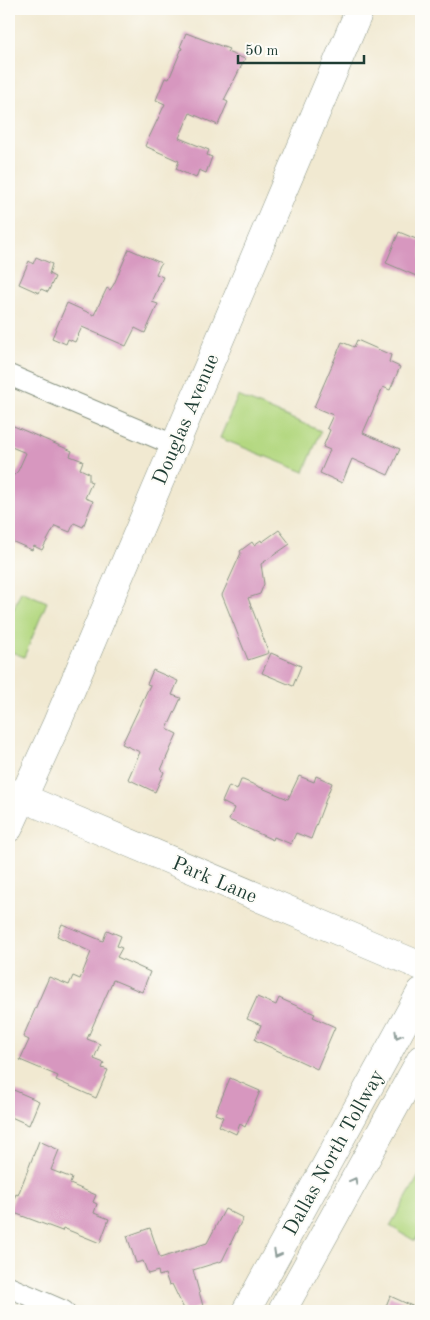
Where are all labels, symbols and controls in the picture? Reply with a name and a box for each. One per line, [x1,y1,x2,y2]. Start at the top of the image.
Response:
scale bar [238,32,364,64]
text: 50 m [245,44,279,59]
street label: Douglas Avenue [150,351,223,488]
street label: Park Lane [169,854,260,908]
one-way arrow [394,1029,404,1038]
street label: Dallas North Tollway [281,1066,389,1239]
one-way arrow [347,1178,357,1187]
one-way arrow [273,1248,283,1257]

